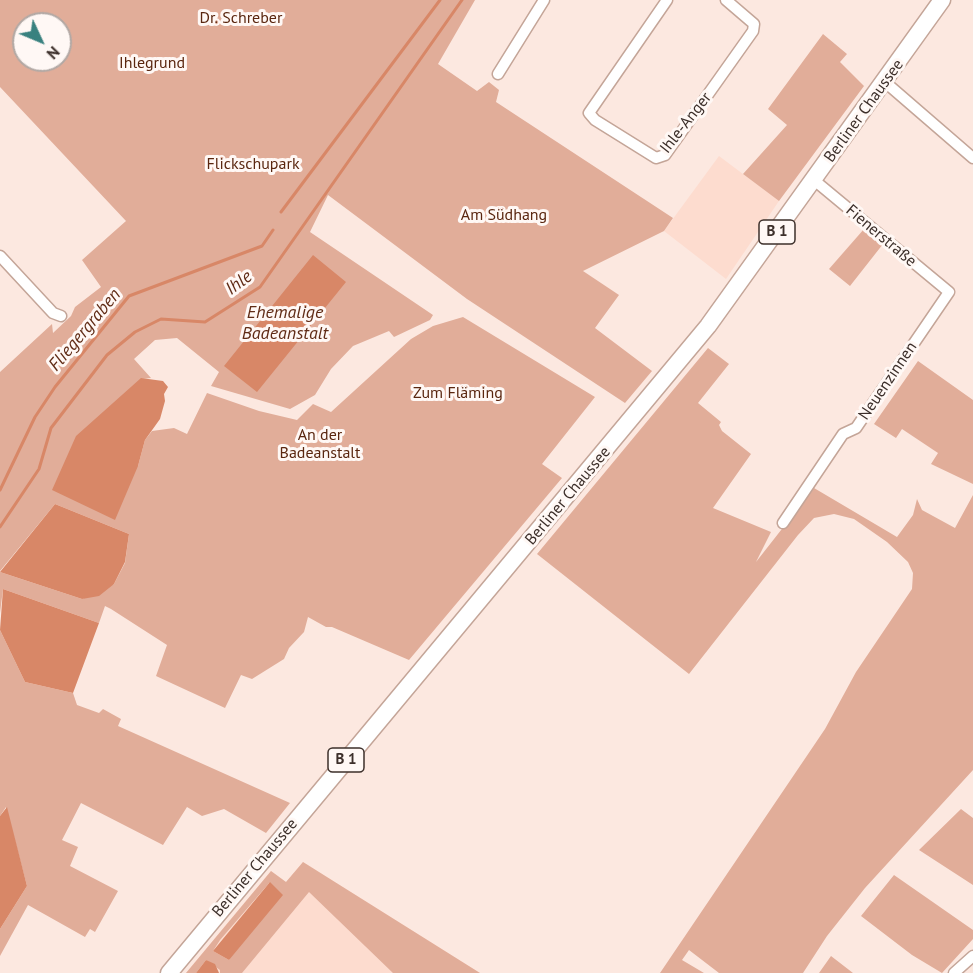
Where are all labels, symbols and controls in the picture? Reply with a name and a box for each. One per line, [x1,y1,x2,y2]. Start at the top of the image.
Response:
park label: Dr. Schreber [200,8,282,28]
north arrow [12,12,72,72]
text: N [43,42,64,64]
park label: Ihlegrund [119,53,185,73]
street label: Berliner Chaussee [820,56,908,166]
street label: Ihle-Anger [656,89,716,157]
park label: Flickschupark [206,154,300,174]
street label: Fienerstraße [842,201,920,271]
park label: Am Südhang [461,205,547,225]
road number: B 1 [759,220,795,244]
water label: Ihle [221,266,257,300]
water label: Fliegergraben [44,284,126,376]
water label: Ehemalige Badeanstalt [242,302,328,344]
street label: Neuenzinnen [855,338,921,424]
park label: Zum Fläming [413,383,503,403]
park label: An der Badeanstalt [280,425,360,463]
street label: Berliner Chaussee [521,443,615,549]
road number: B 1 [328,748,364,772]
street label: Berliner Chaussee [208,815,302,921]

